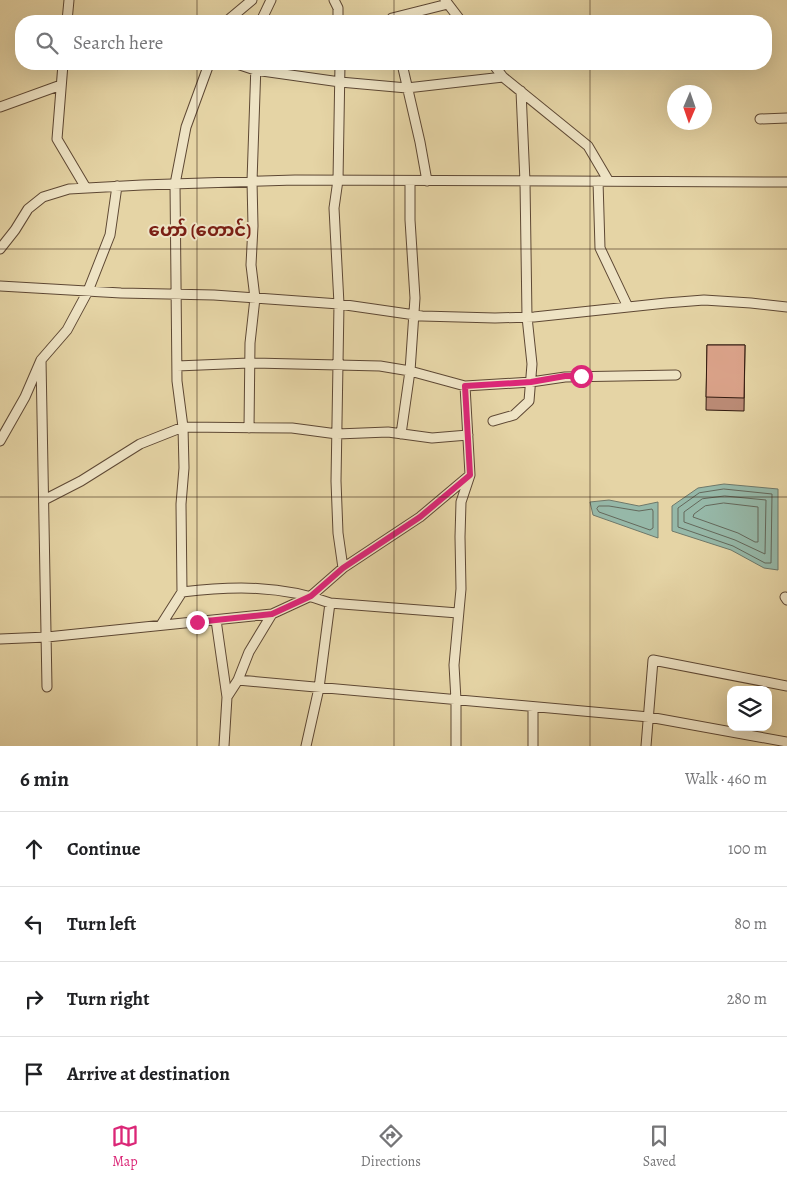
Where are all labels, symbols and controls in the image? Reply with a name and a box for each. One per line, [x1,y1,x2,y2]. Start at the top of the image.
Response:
search box [15,15,772,70]
icon: search [33,29,61,57]
text: Search here [73,30,163,56]
north arrow [667,85,712,130]
district label: ဟော် (တောင်) [149,218,251,242]
route start [570,365,593,388]
route end [186,611,209,634]
map controls [727,686,772,731]
button: layers [727,686,772,731]
text: 6 min [20,765,69,793]
text: Walk · 460 m [685,768,767,790]
icon: ahead [20,835,48,863]
text: Continue [67,836,141,862]
text: 100 m [728,838,767,860]
icon: left [20,910,48,938]
text: Turn left [67,911,136,937]
text: 80 m [734,913,767,935]
icon: right [20,985,48,1013]
text: Turn right [67,986,149,1012]
text: 280 m [727,988,767,1010]
icon: arrive [20,1060,48,1088]
text: Arrive at destination [67,1061,230,1087]
tab: Map [111,1122,139,1171]
tab: Directions [361,1122,421,1171]
tab: Saved [643,1122,676,1171]

